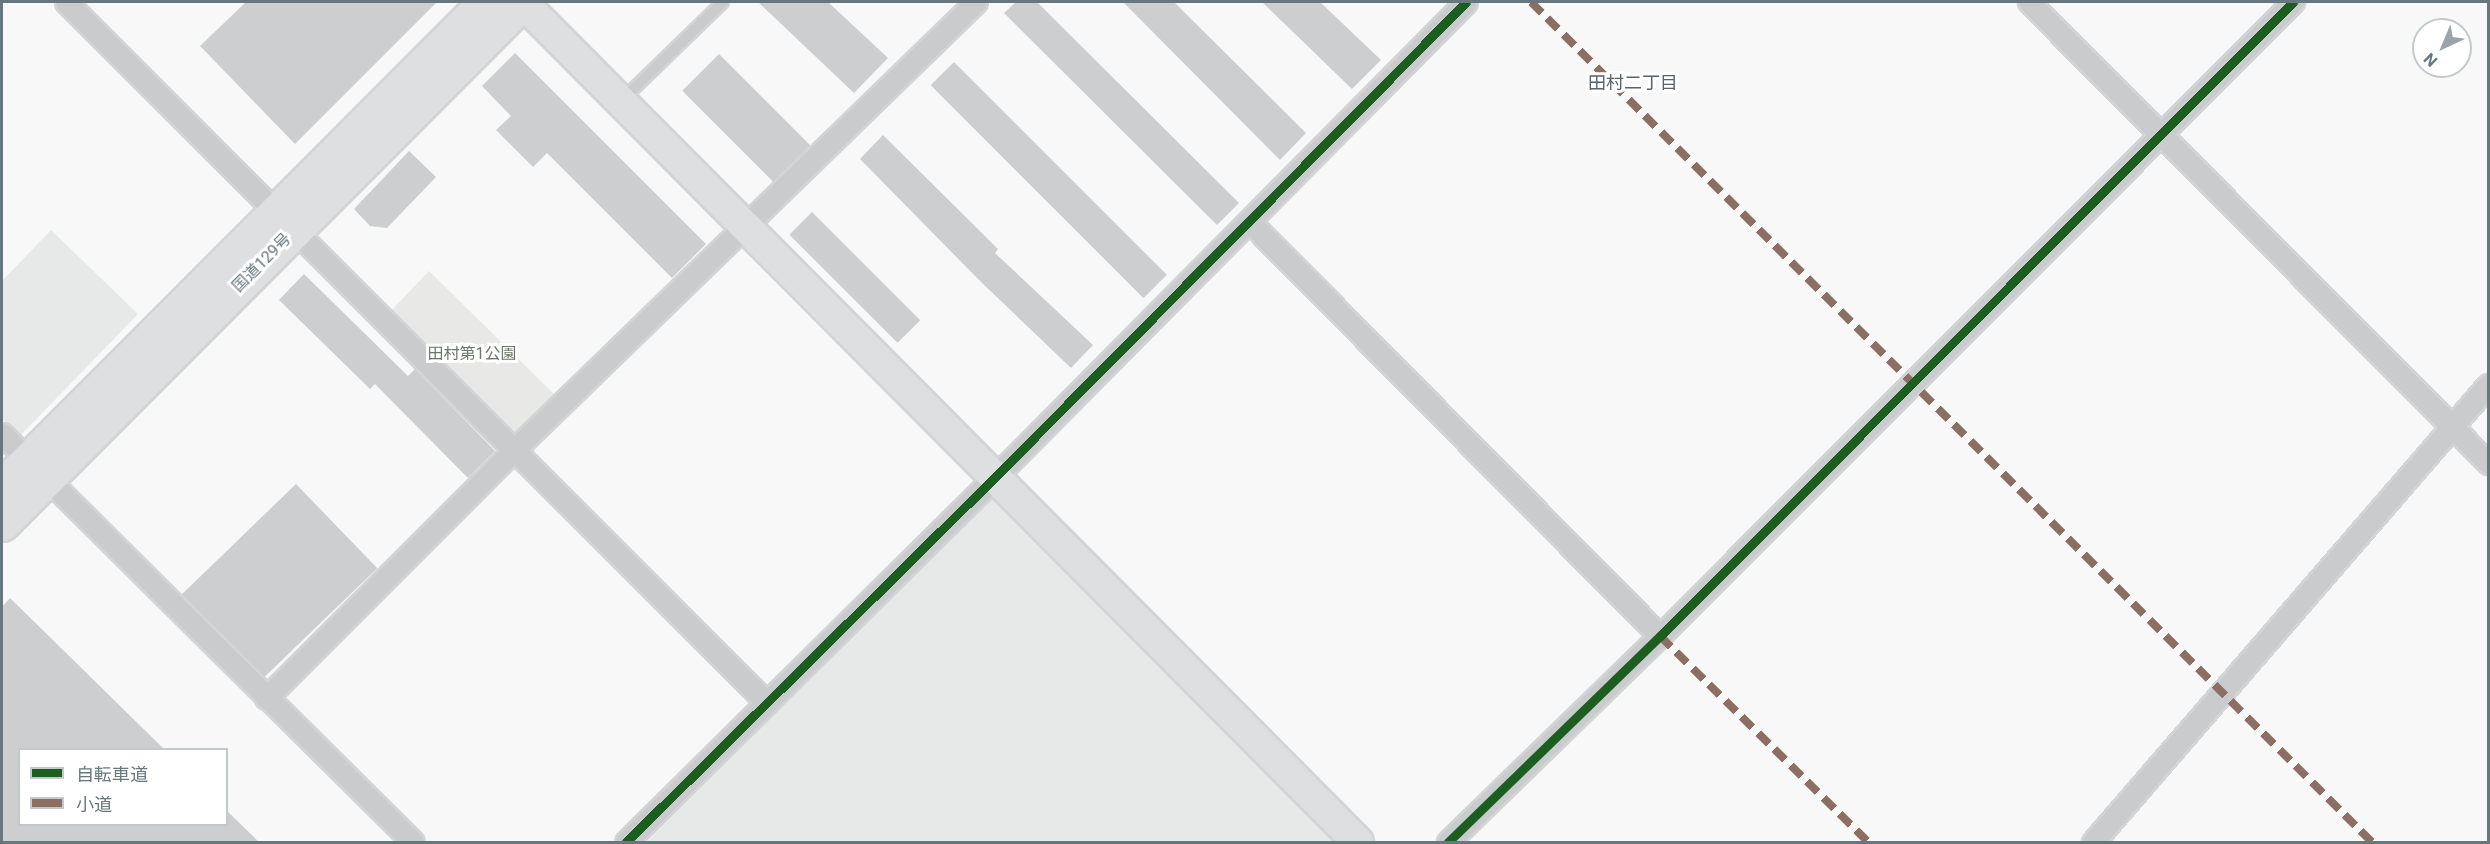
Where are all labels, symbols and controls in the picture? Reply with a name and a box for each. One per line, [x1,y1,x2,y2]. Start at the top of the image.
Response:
north arrow [2412,18,2472,78]
text: N [2420,49,2441,71]
district label: 田村二丁目 [1588,72,1678,94]
street label: 国道129号 [229,230,295,296]
park label: 田村第1公園 [428,344,516,364]
legend [18,748,228,826]
text: 自転車道 [76,764,148,785]
text: 小道 [76,794,112,815]

